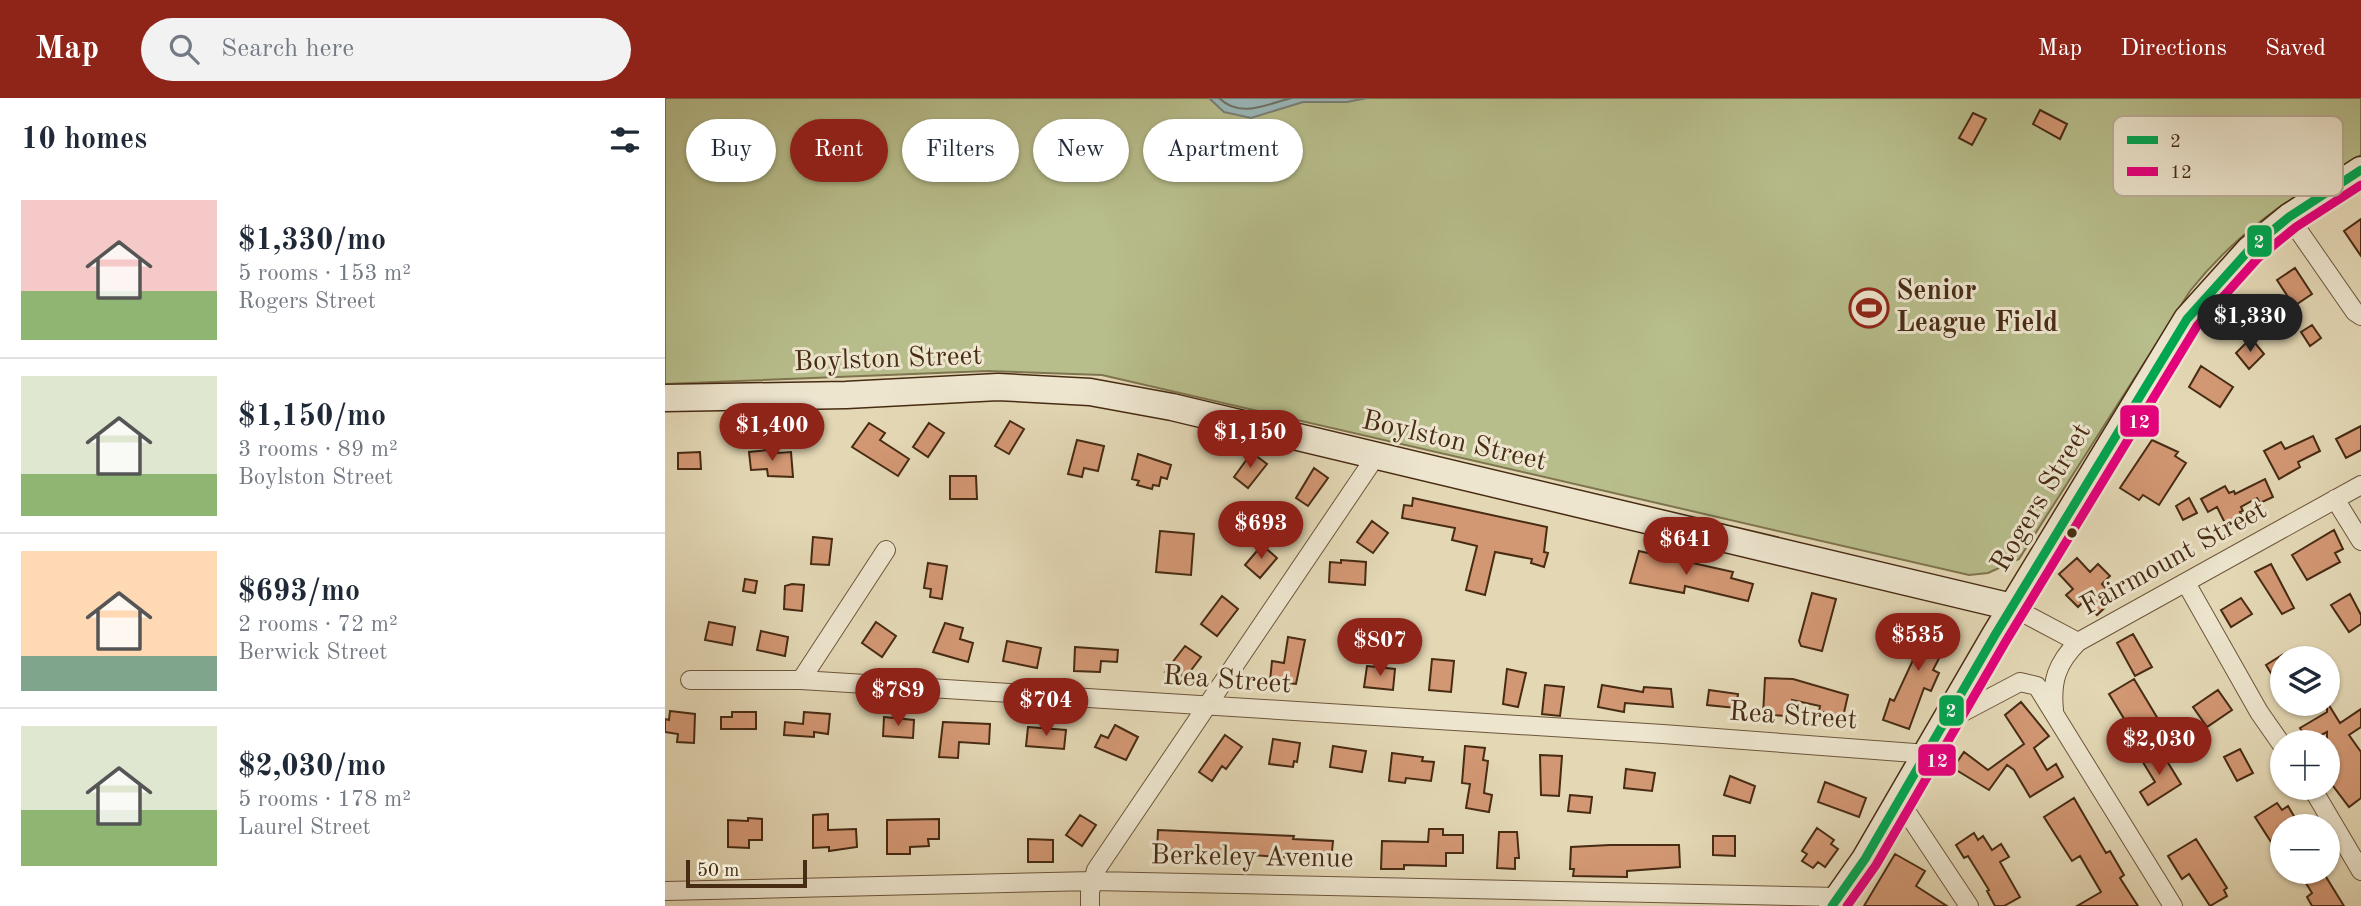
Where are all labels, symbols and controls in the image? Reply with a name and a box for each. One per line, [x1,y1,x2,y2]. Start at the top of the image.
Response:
search box [141,18,631,81]
icon: search [165,30,203,68]
text: Map [35,33,99,66]
text: Search here [221,36,354,62]
text: Map [2038,37,2082,61]
text: Directions [2120,37,2227,61]
text: Saved [2265,37,2326,61]
legend [2113,116,2343,196]
chip: Buy [686,119,776,182]
chip: Rent [790,119,888,182]
chip: Filters [902,119,1019,182]
chip: New [1033,119,1129,182]
chip: Apartment [1143,119,1303,182]
icon: filters [606,121,644,159]
text: 10 homes [21,125,147,155]
text: 2 [2170,133,2181,152]
text: 12 [2170,164,2192,183]
line badge: 2 [2246,224,2273,258]
text: $1,330/mo [238,226,386,256]
icon: home [77,228,161,312]
text: 2 [2253,234,2265,253]
text: 5 rooms · 153 m² [238,262,411,285]
place label: Senior League Field [1896,278,2058,338]
sports icon: Senior League Field [1848,287,1890,329]
text: Rogers Street [238,290,376,313]
pin: $1,330 [2193,294,2307,354]
text: $1,330 [2213,305,2287,328]
street label: Boylston Street [793,343,983,377]
text: $1,150/mo [238,402,386,432]
icon: home [77,404,161,488]
pin: $1,400 [715,404,829,463]
line badge: 12 [2119,404,2160,438]
street label: Boylston Street [1359,407,1549,477]
pin: $1,150 [1193,410,1307,470]
text: $1,400 [735,414,809,437]
text: 12 [2128,414,2150,433]
street label: Rogers Street [1987,419,2097,577]
text: $1,150 [1213,421,1287,444]
text: 3 rooms · 89 m² [238,438,398,461]
text: Boylston Street [238,466,393,489]
street label: Fairmount Street [2076,496,2272,622]
pin: $693 [1220,502,1302,561]
text: $693 [1234,512,1288,535]
pin: $641 [1645,518,1727,577]
unlabelled marker [2065,526,2079,540]
text: $641 [1659,528,1713,551]
text: $693/mo [238,577,360,607]
icon: home [77,579,161,663]
text: 2 rooms · 72 m² [238,613,398,636]
pin: $535 [1877,614,1959,673]
pin: $807 [1339,618,1421,678]
text: $535 [1891,624,1945,647]
text: $807 [1353,629,1407,652]
text: Berwick Street [238,641,387,664]
map controls [2270,646,2340,884]
button: layers [2270,646,2340,716]
street label: Rea Street [1162,663,1292,699]
pin: $789 [857,668,939,728]
pin: $704 [1005,678,1087,738]
text: $789 [871,679,925,702]
text: $704 [1019,689,1073,712]
line badge: 2 [1938,694,1965,727]
street label: Rea Street [1728,699,1858,735]
text: 2 [1945,703,1957,722]
pin: $2,030 [2102,718,2216,777]
text: $2,030 [2122,728,2196,751]
button: + [2270,730,2340,800]
line badge: 12 [1917,743,1957,777]
text: $2,030/mo [238,752,386,782]
text: 12 [1926,753,1948,772]
icon: home [77,754,161,838]
text: 5 rooms · 178 m² [238,788,411,811]
button: − [2270,814,2340,884]
text: Laurel Street [238,816,371,839]
street label: Berkeley Avenue [1150,842,1354,874]
scale bar [686,857,807,889]
text: 50 m [697,862,739,881]

